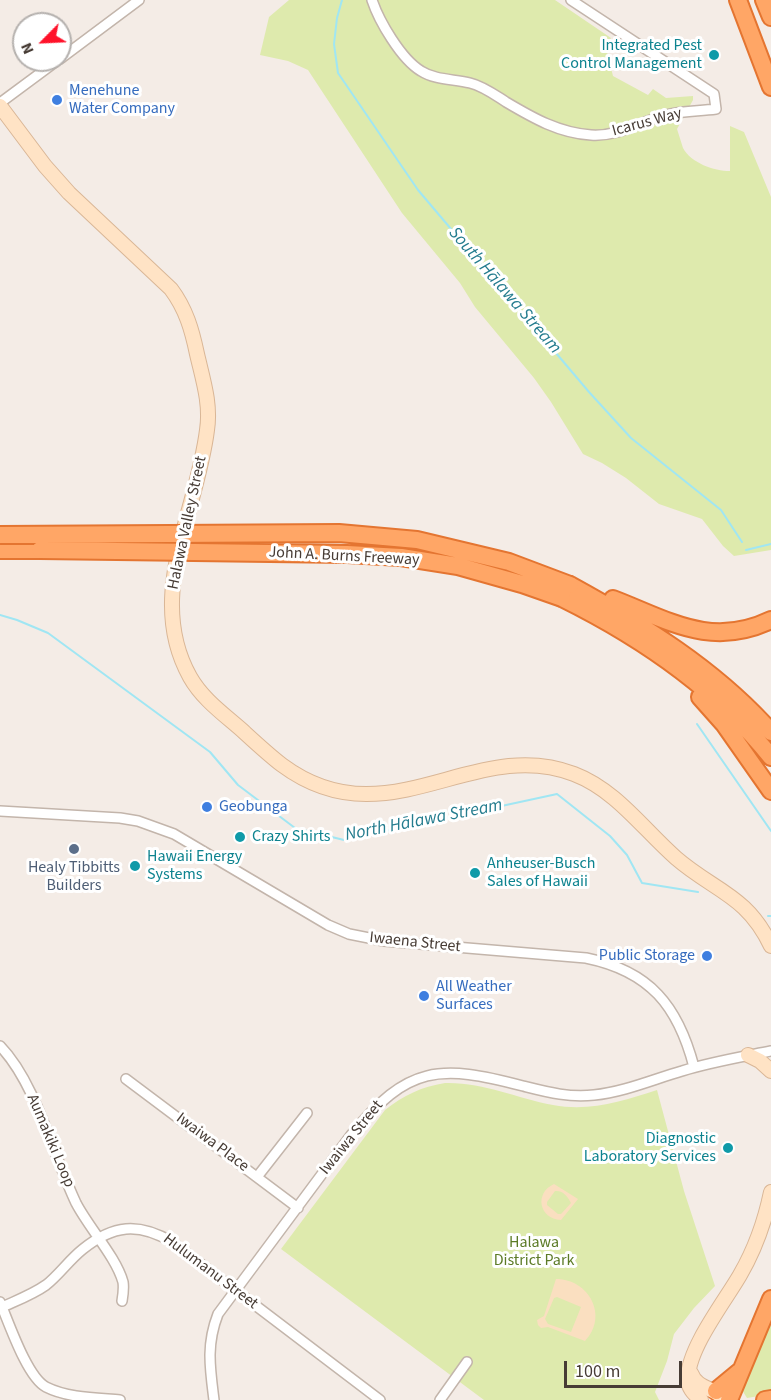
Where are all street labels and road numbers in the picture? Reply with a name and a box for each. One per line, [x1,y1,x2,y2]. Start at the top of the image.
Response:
street label: Icarus Way [610,104,684,142]
street label: Halawa Valley Street [164,454,212,592]
street label: John A. Burns Freeway [268,543,420,571]
street label: Iwaena Street [368,929,462,957]
street label: Aumakiki Loop [22,1092,78,1190]
street label: Iwaiwa Street [316,1097,388,1179]
street label: Iwaiwa Place [172,1109,252,1177]
street label: Hulumanu Street [159,1230,261,1314]

